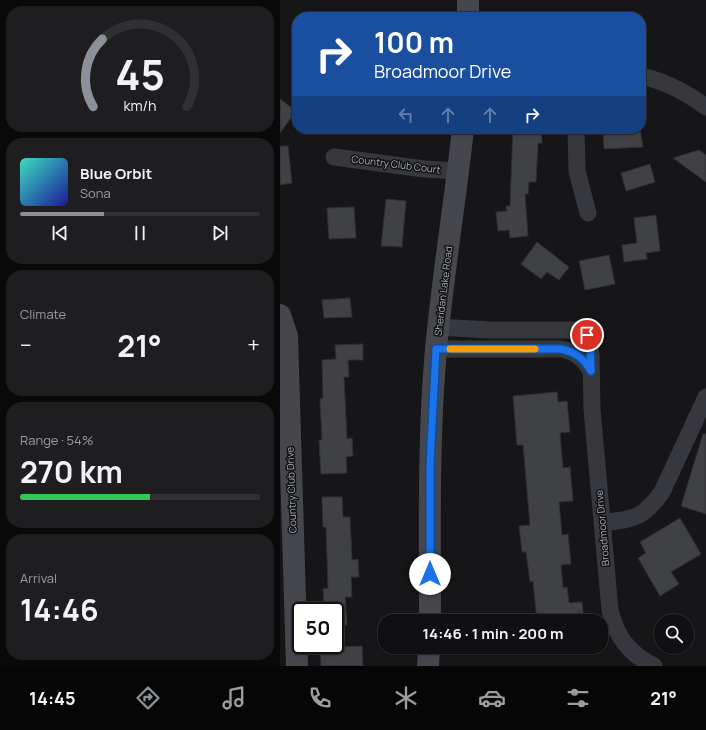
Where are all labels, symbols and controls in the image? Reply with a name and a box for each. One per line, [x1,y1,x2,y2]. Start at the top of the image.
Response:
text: 100 m [374,23,454,61]
icon: right [308,28,360,80]
text: 45 [115,46,165,102]
text: Broadmoor Drive [374,59,511,83]
text: km/h [123,96,157,115]
icon: left [395,104,417,126]
icon: ahead [437,104,459,126]
icon: ahead [479,104,501,126]
icon: right [521,104,543,126]
street label: Country Club Court [351,152,441,176]
text: Blue Orbit [80,163,152,184]
text: Sona [80,184,111,202]
icon: previous [49,222,71,244]
icon: pause [129,222,151,244]
icon: next [209,222,231,244]
street label: Sheridan Lake Road [431,245,455,337]
text: Climate [20,305,66,323]
pin [570,318,604,352]
icon: arrive [576,324,598,346]
text: 21° [117,325,162,366]
text: − [20,330,32,360]
text: + [247,330,260,360]
text: Range · 54% [20,431,93,449]
street label: Country Club Drive [282,446,300,533]
text: 270 km [20,451,123,492]
street label: Broadmoor Drive [592,489,612,567]
position arrow [409,553,451,595]
text: Arrival [20,569,57,587]
text: 14:46 [20,589,99,630]
speed limit sign: 50 [292,602,344,654]
map controls [654,614,694,654]
button: search [654,614,694,654]
text: 14:46 · 1 min · 200 m [422,623,564,644]
icon: directions [134,684,162,712]
icon: music [220,684,248,712]
icon: phone [306,684,334,712]
icon: climate [392,684,420,712]
icon: car [478,684,506,712]
icon: filters [564,684,592,712]
text: 14:45 [29,686,76,710]
text: 21° [650,686,677,710]

